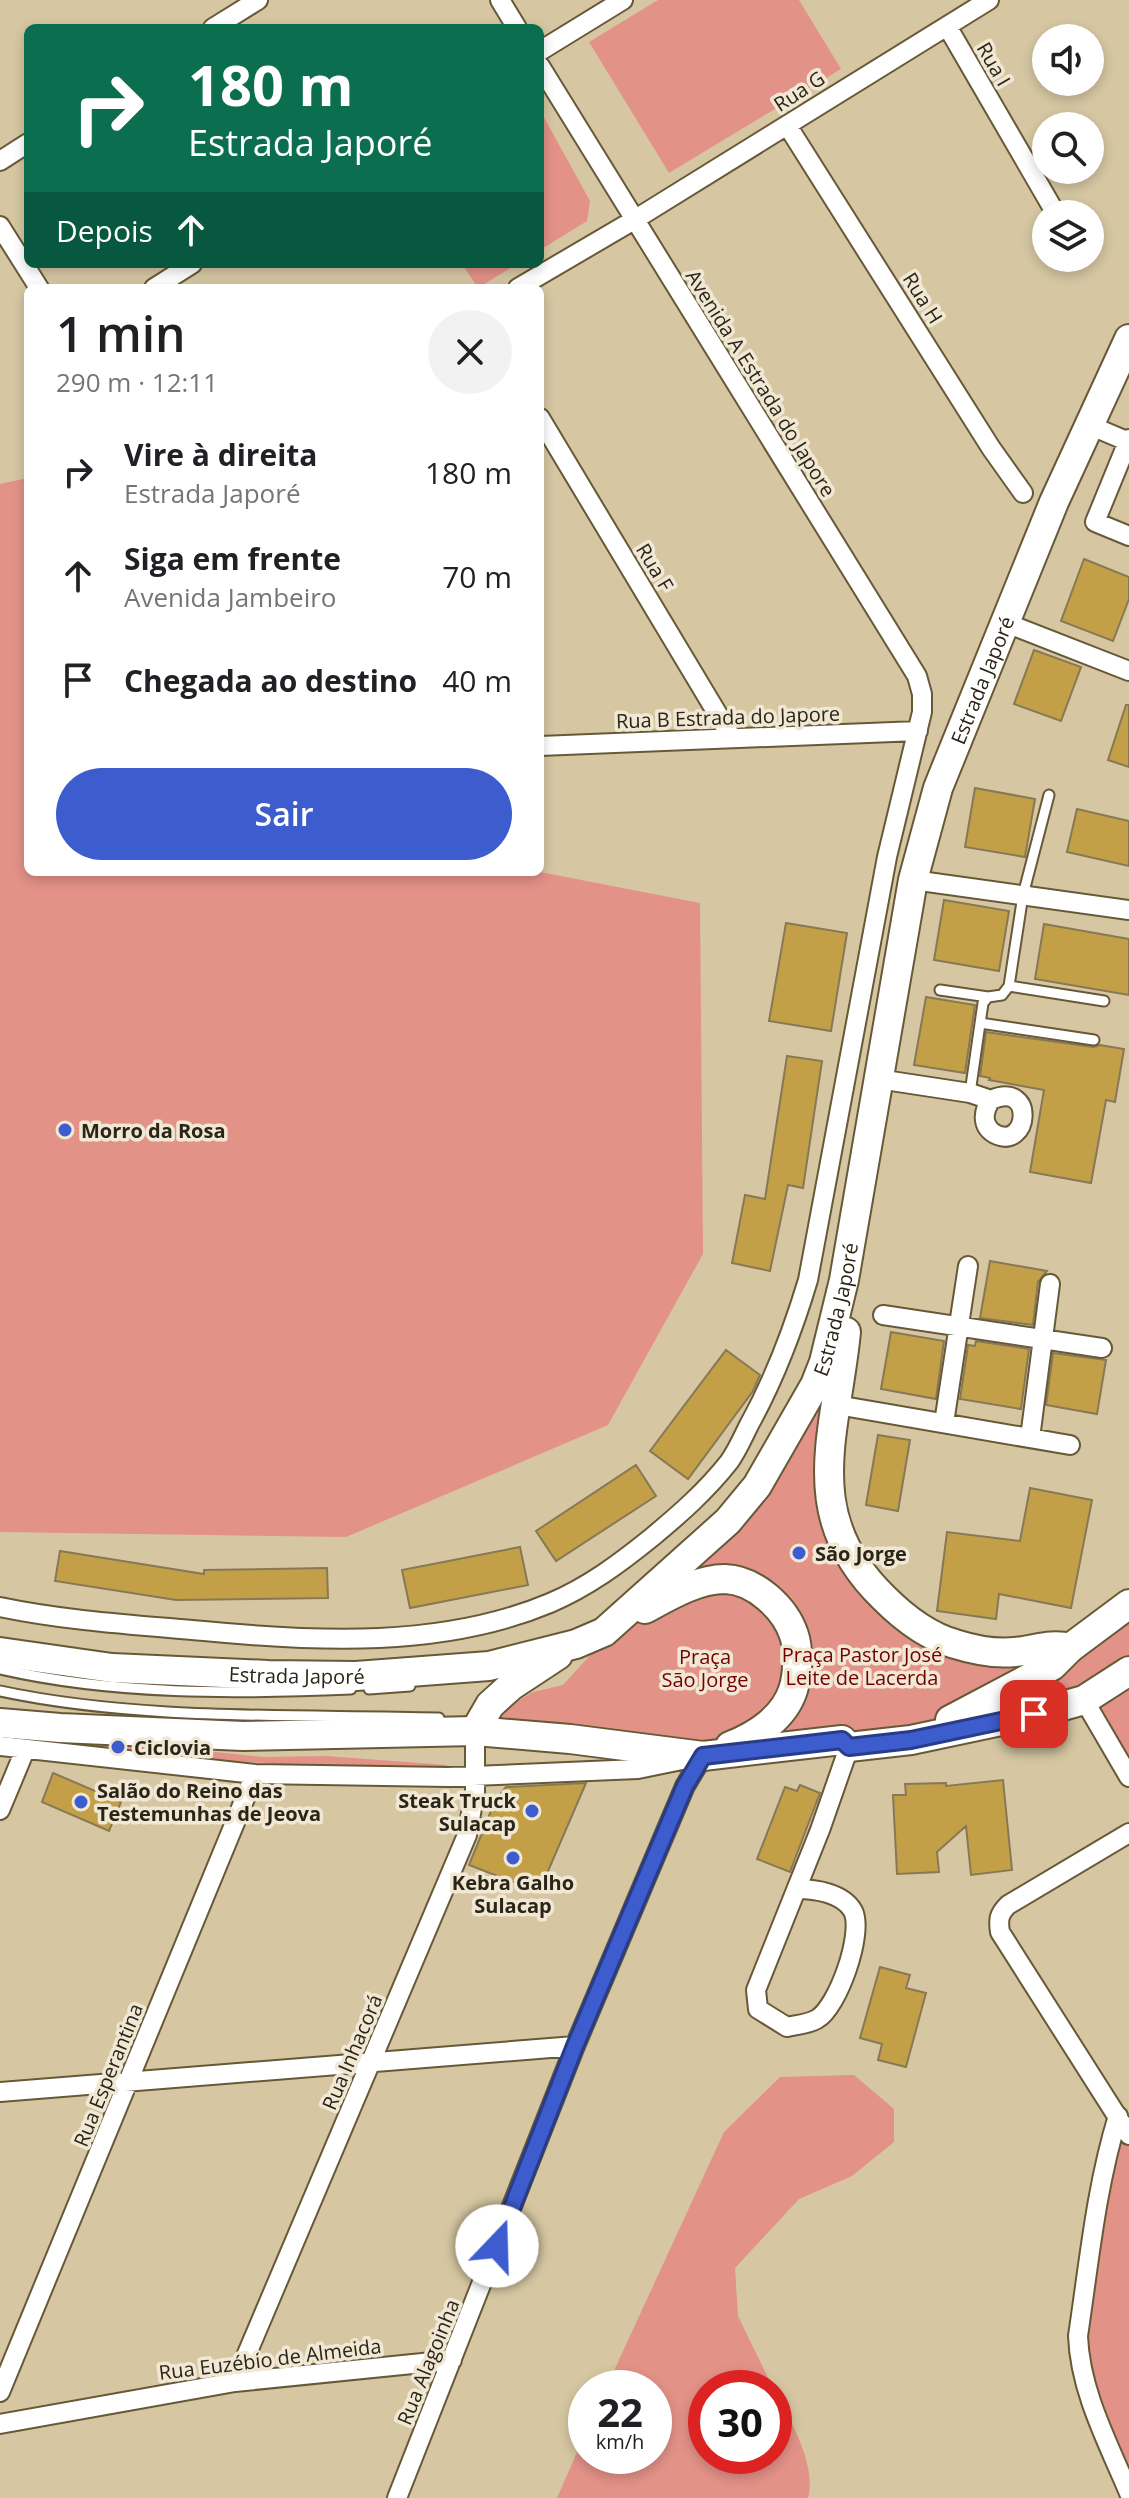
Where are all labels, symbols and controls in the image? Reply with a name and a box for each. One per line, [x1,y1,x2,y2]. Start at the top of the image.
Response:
map controls [1032,24,1104,272]
button: sound [1032,24,1104,96]
street label: Rua I [971,37,1017,91]
text: 180 m [188,46,354,122]
icon: right [56,56,160,160]
street label: Rua G [768,65,830,117]
button: search [1032,112,1104,184]
text: Estrada Japoré [188,118,432,167]
button: layers [1032,200,1104,272]
icon: ahead [169,208,213,252]
text: Depois [56,210,153,251]
street label: Avenida A Estrada do Japore [680,264,842,502]
street label: Rua H [897,267,949,329]
text: 1 min [56,301,186,366]
button: close [428,310,512,394]
text: 290 m · 12:11 [56,364,218,400]
text: Vire à direita [124,434,318,475]
icon: right [56,450,100,494]
text: 180 m [425,452,512,493]
text: Estrada Japoré [124,475,301,511]
text: Siga em frente [124,538,341,579]
street label: Rua F [630,538,680,596]
icon: ahead [56,554,100,598]
text: 70 m [442,556,512,597]
text: Avenida Jambeiro [124,579,336,615]
street label: Estrada Japoré [944,612,1020,748]
icon: arrive [56,658,100,702]
text: Chegada ao destino [124,660,417,701]
text: 40 m [442,660,512,701]
street label: Rua B Estrada do Japore [615,700,841,734]
button: Sair [56,768,512,860]
place label: Morro da Rosa [81,1117,226,1144]
marker: Morro da Rosa [56,1121,74,1139]
street label: Estrada Japoré [806,1241,864,1380]
place label: São Jorge [815,1540,907,1567]
marker: São Jorge [790,1544,808,1562]
park label: Praça Pastor José Leite de Lacerda [782,1641,942,1691]
park label: Praça São Jorge [662,1643,748,1693]
street label: Estrada Japoré [228,1660,366,1690]
pin [1000,1680,1068,1748]
icon: arrive [1012,1692,1056,1736]
place label: Ciclovia [134,1734,211,1761]
marker: Ciclovia [109,1738,127,1756]
place label: Salão do Reino das Testemunhas de Jeova [97,1777,321,1827]
place label: Steak Truck Sulacap [398,1787,517,1837]
marker: Salão do Reino das Testemunhas de Jeova [72,1793,90,1811]
marker: Steak Truck Sulacap [523,1802,541,1820]
marker: Kebra Galho Sulacap [504,1849,522,1867]
place label: Kebra Galho Sulacap [452,1869,574,1919]
street label: Rua Inhacorá [316,1990,388,2114]
street label: Rua Esperantina [67,1999,149,2151]
position arrow [455,2204,539,2288]
street label: Rua Alagoinha [391,2295,465,2429]
street label: Rua Euzébio de Almeida [157,2332,383,2386]
speed limit sign: 30 [688,2370,792,2474]
text: 22 [597,2384,643,2439]
text: km/h [596,2428,644,2455]

